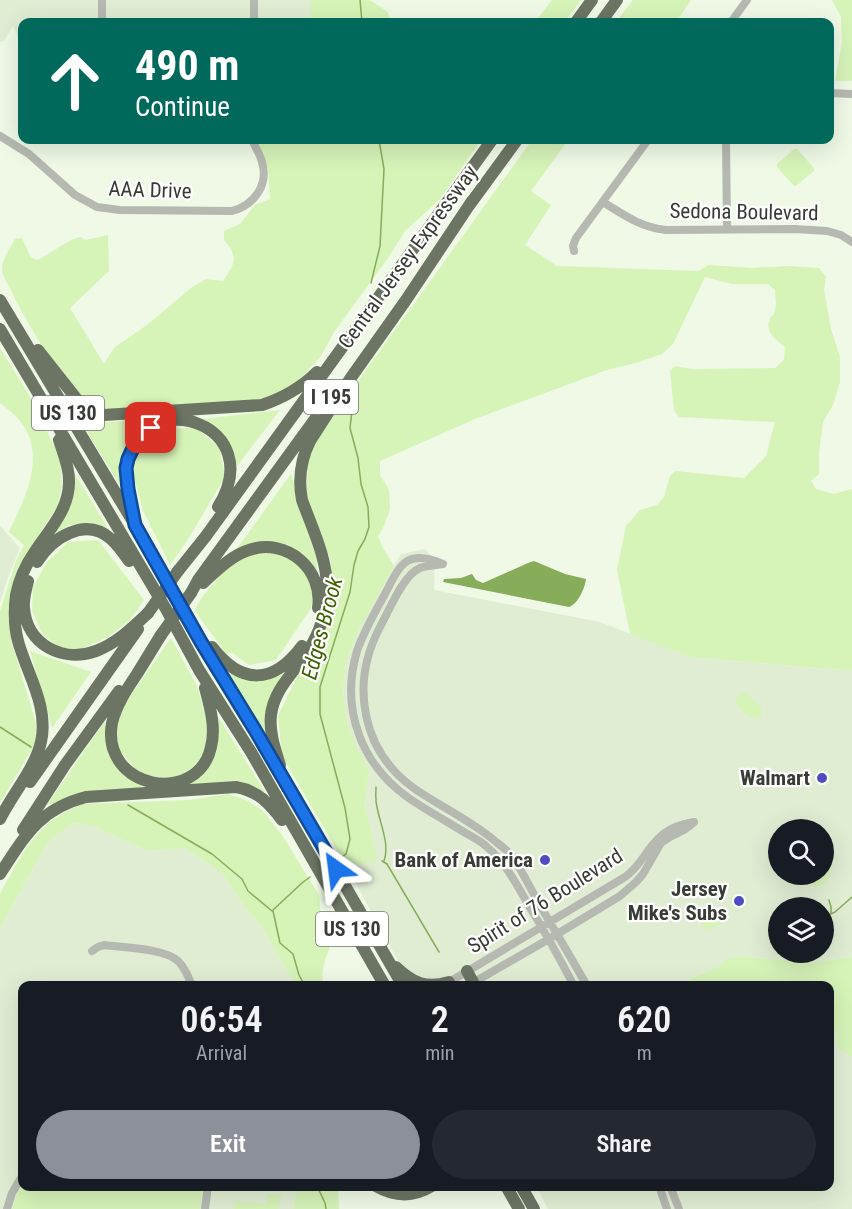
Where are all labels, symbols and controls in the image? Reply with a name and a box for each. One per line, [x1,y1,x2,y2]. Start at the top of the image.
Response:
text: 490 m [135,41,240,90]
icon: ahead [36,42,114,120]
text: Continue [135,91,230,123]
street label: Central Jersey Expressway [333,161,483,353]
street label: AAA Drive [108,177,192,203]
street label: Sedona Boulevard [669,199,819,225]
road number: I 195 [304,380,358,414]
road number: US 130 [32,396,104,430]
pin [125,402,176,453]
icon: arrive [134,411,167,444]
water label: Edges Brook [296,574,348,682]
place label: Walmart [740,766,810,790]
marker: Walmart [815,771,829,785]
map controls [768,819,834,963]
button: search [768,819,834,885]
position arrow [304,837,368,901]
street label: Spirit of 76 Boulevard [463,844,627,958]
place label: Bank of America [394,848,533,872]
marker: Bank of America [538,853,552,867]
place label: Jersey Mike's Subs [628,877,728,925]
marker: Jersey Mike's Subs [732,894,746,908]
button: layers [768,897,834,963]
road number: US 130 [316,912,388,946]
text: 06:54 [181,999,263,1041]
text: 2 [431,999,449,1041]
text: 620 [617,999,671,1041]
text: Arrival [196,1041,247,1065]
text: min [425,1041,454,1065]
text: m [637,1041,652,1065]
button: Exit [36,1110,420,1179]
button: Share [432,1110,816,1179]

